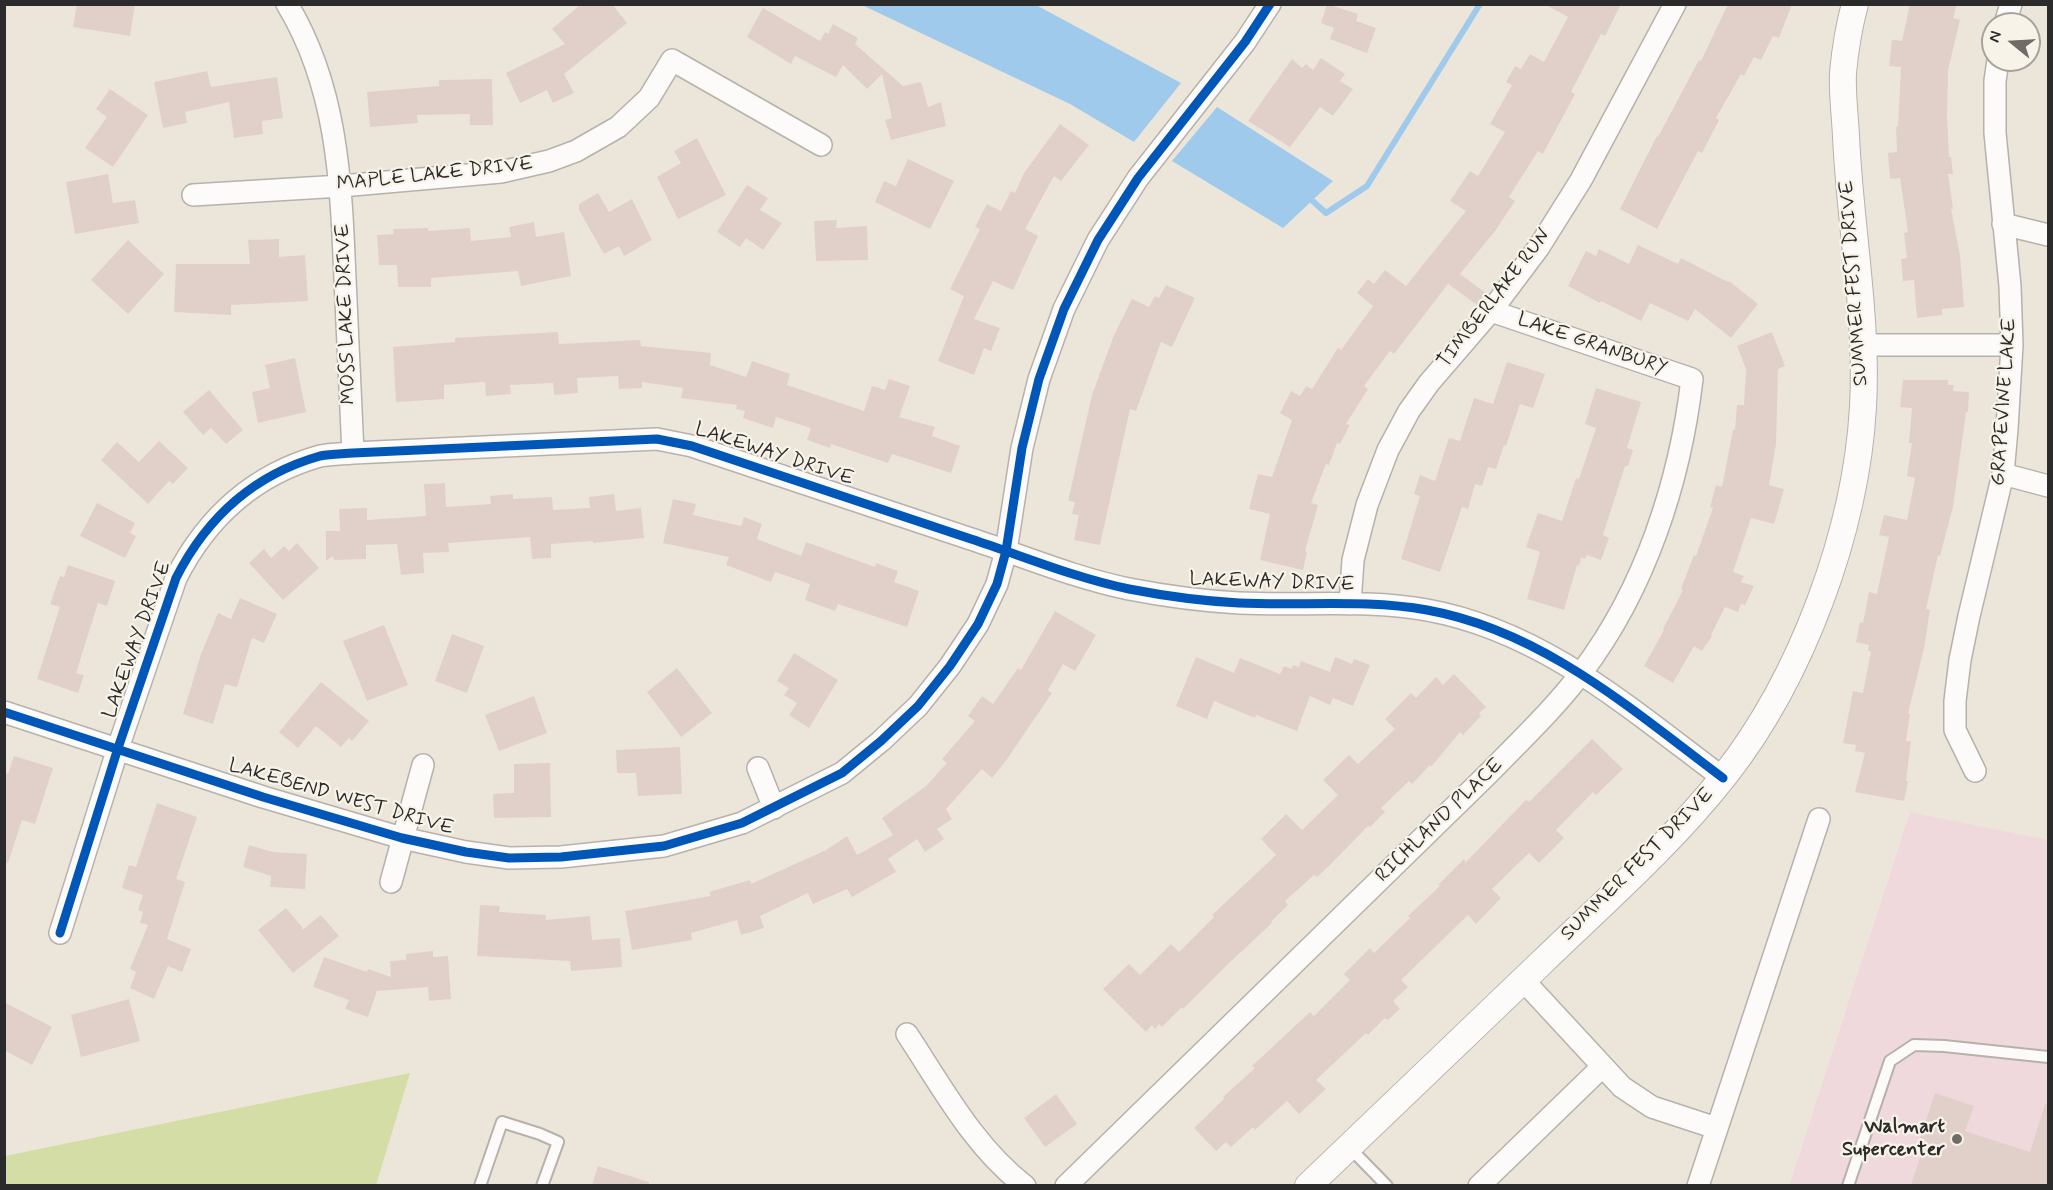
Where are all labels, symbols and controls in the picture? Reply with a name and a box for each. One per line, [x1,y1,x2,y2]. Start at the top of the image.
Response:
north arrow [1981,12,2041,72]
text: N [1984,29,2007,45]
street label: MAPLE LAKE DRIVE [335,153,535,197]
street label: SUMMER FEST DRIVE [1836,179,1874,387]
street label: MOSS LAKE DRIVE [332,223,362,405]
street label: TIMBERLAKE RUN [1433,224,1557,374]
street label: LAKE GRANBURY [1514,308,1670,382]
street label: GRAPEVINE LAKE [1987,317,2023,487]
street label: LAKEWAY DRIVE [692,418,856,492]
street label: LAKEWAY DRIVE [98,558,178,722]
street label: LAKEWAY DRIVE [1189,568,1355,598]
street label: LAKEBEND WEST DRIVE [226,754,456,842]
street label: RICHLAND PLACE [1371,754,1509,888]
street label: SUMMER FEST DRIVE [1557,784,1719,946]
place label: Walmart Supercenter [1842,1116,1945,1163]
marker: Walmart Supercenter [1950,1132,1964,1146]

